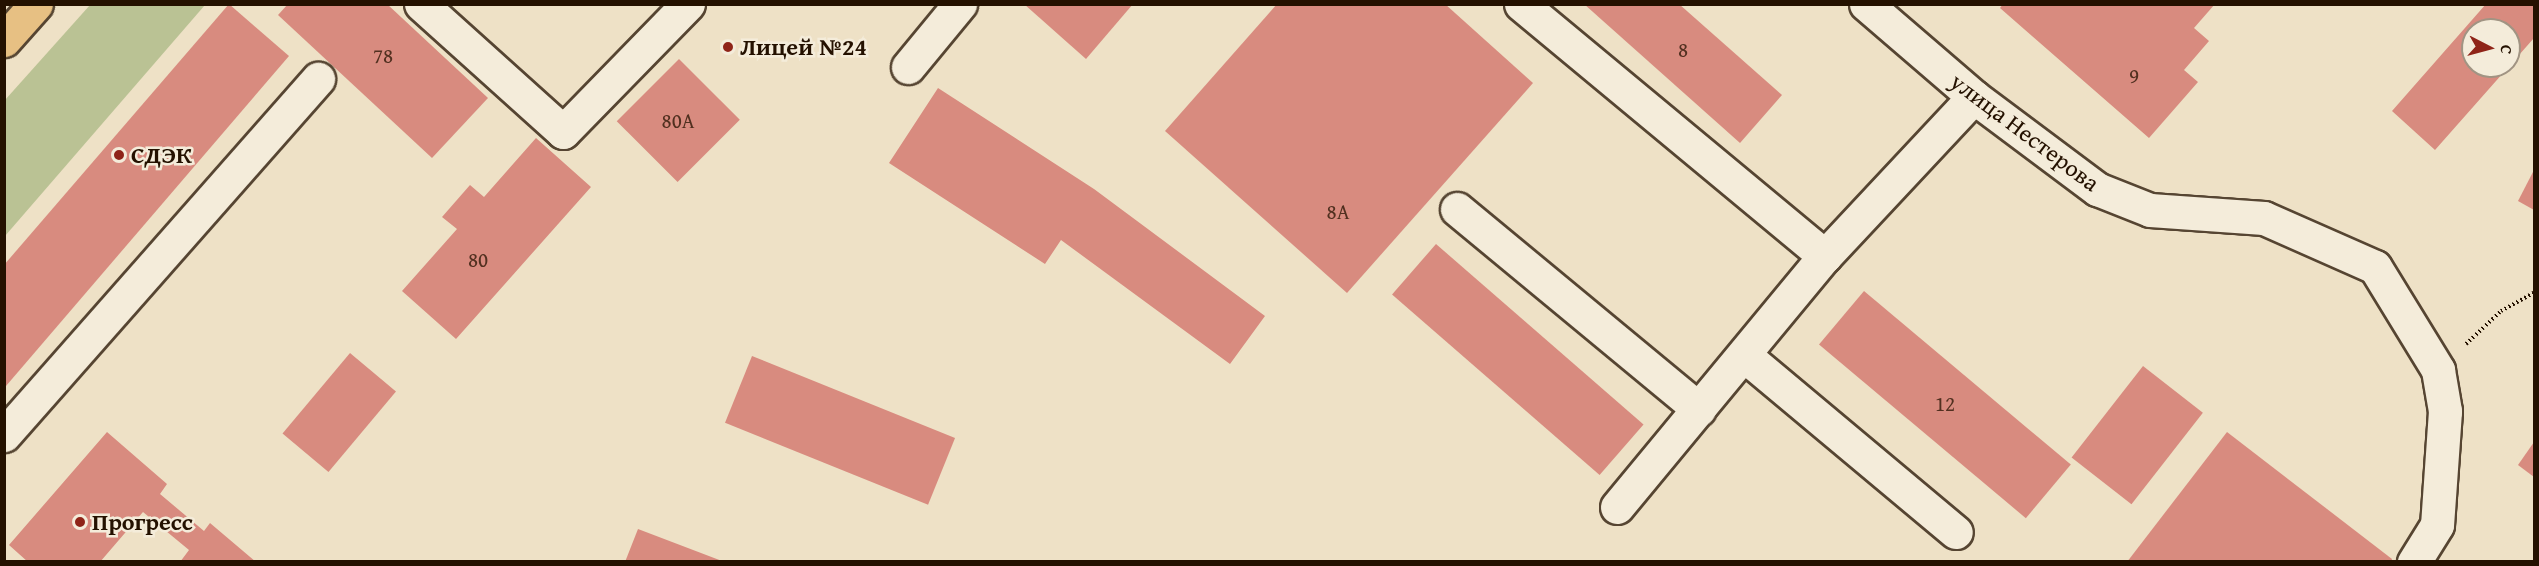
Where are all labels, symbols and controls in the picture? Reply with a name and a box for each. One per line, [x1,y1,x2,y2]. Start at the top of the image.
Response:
north arrow [2461,18,2521,78]
place label: Лицей №24 [740,33,867,61]
house number: 8 [1678,37,1688,63]
marker: Лицей №24 [721,40,735,54]
house number: 78 [373,43,393,69]
text: С [2495,44,2519,55]
house number: 9 [2129,63,2139,89]
street label: улица Нестерова [1945,67,2105,197]
house number: 80А [662,108,694,134]
place label: СДЭК [131,141,192,169]
marker: СДЭК [112,148,126,162]
house number: 8А [1327,199,1349,225]
house number: 80 [468,247,488,273]
house number: 12 [1935,391,1955,417]
place label: Прогресс [92,508,193,536]
marker: Прогресс [73,515,87,529]

